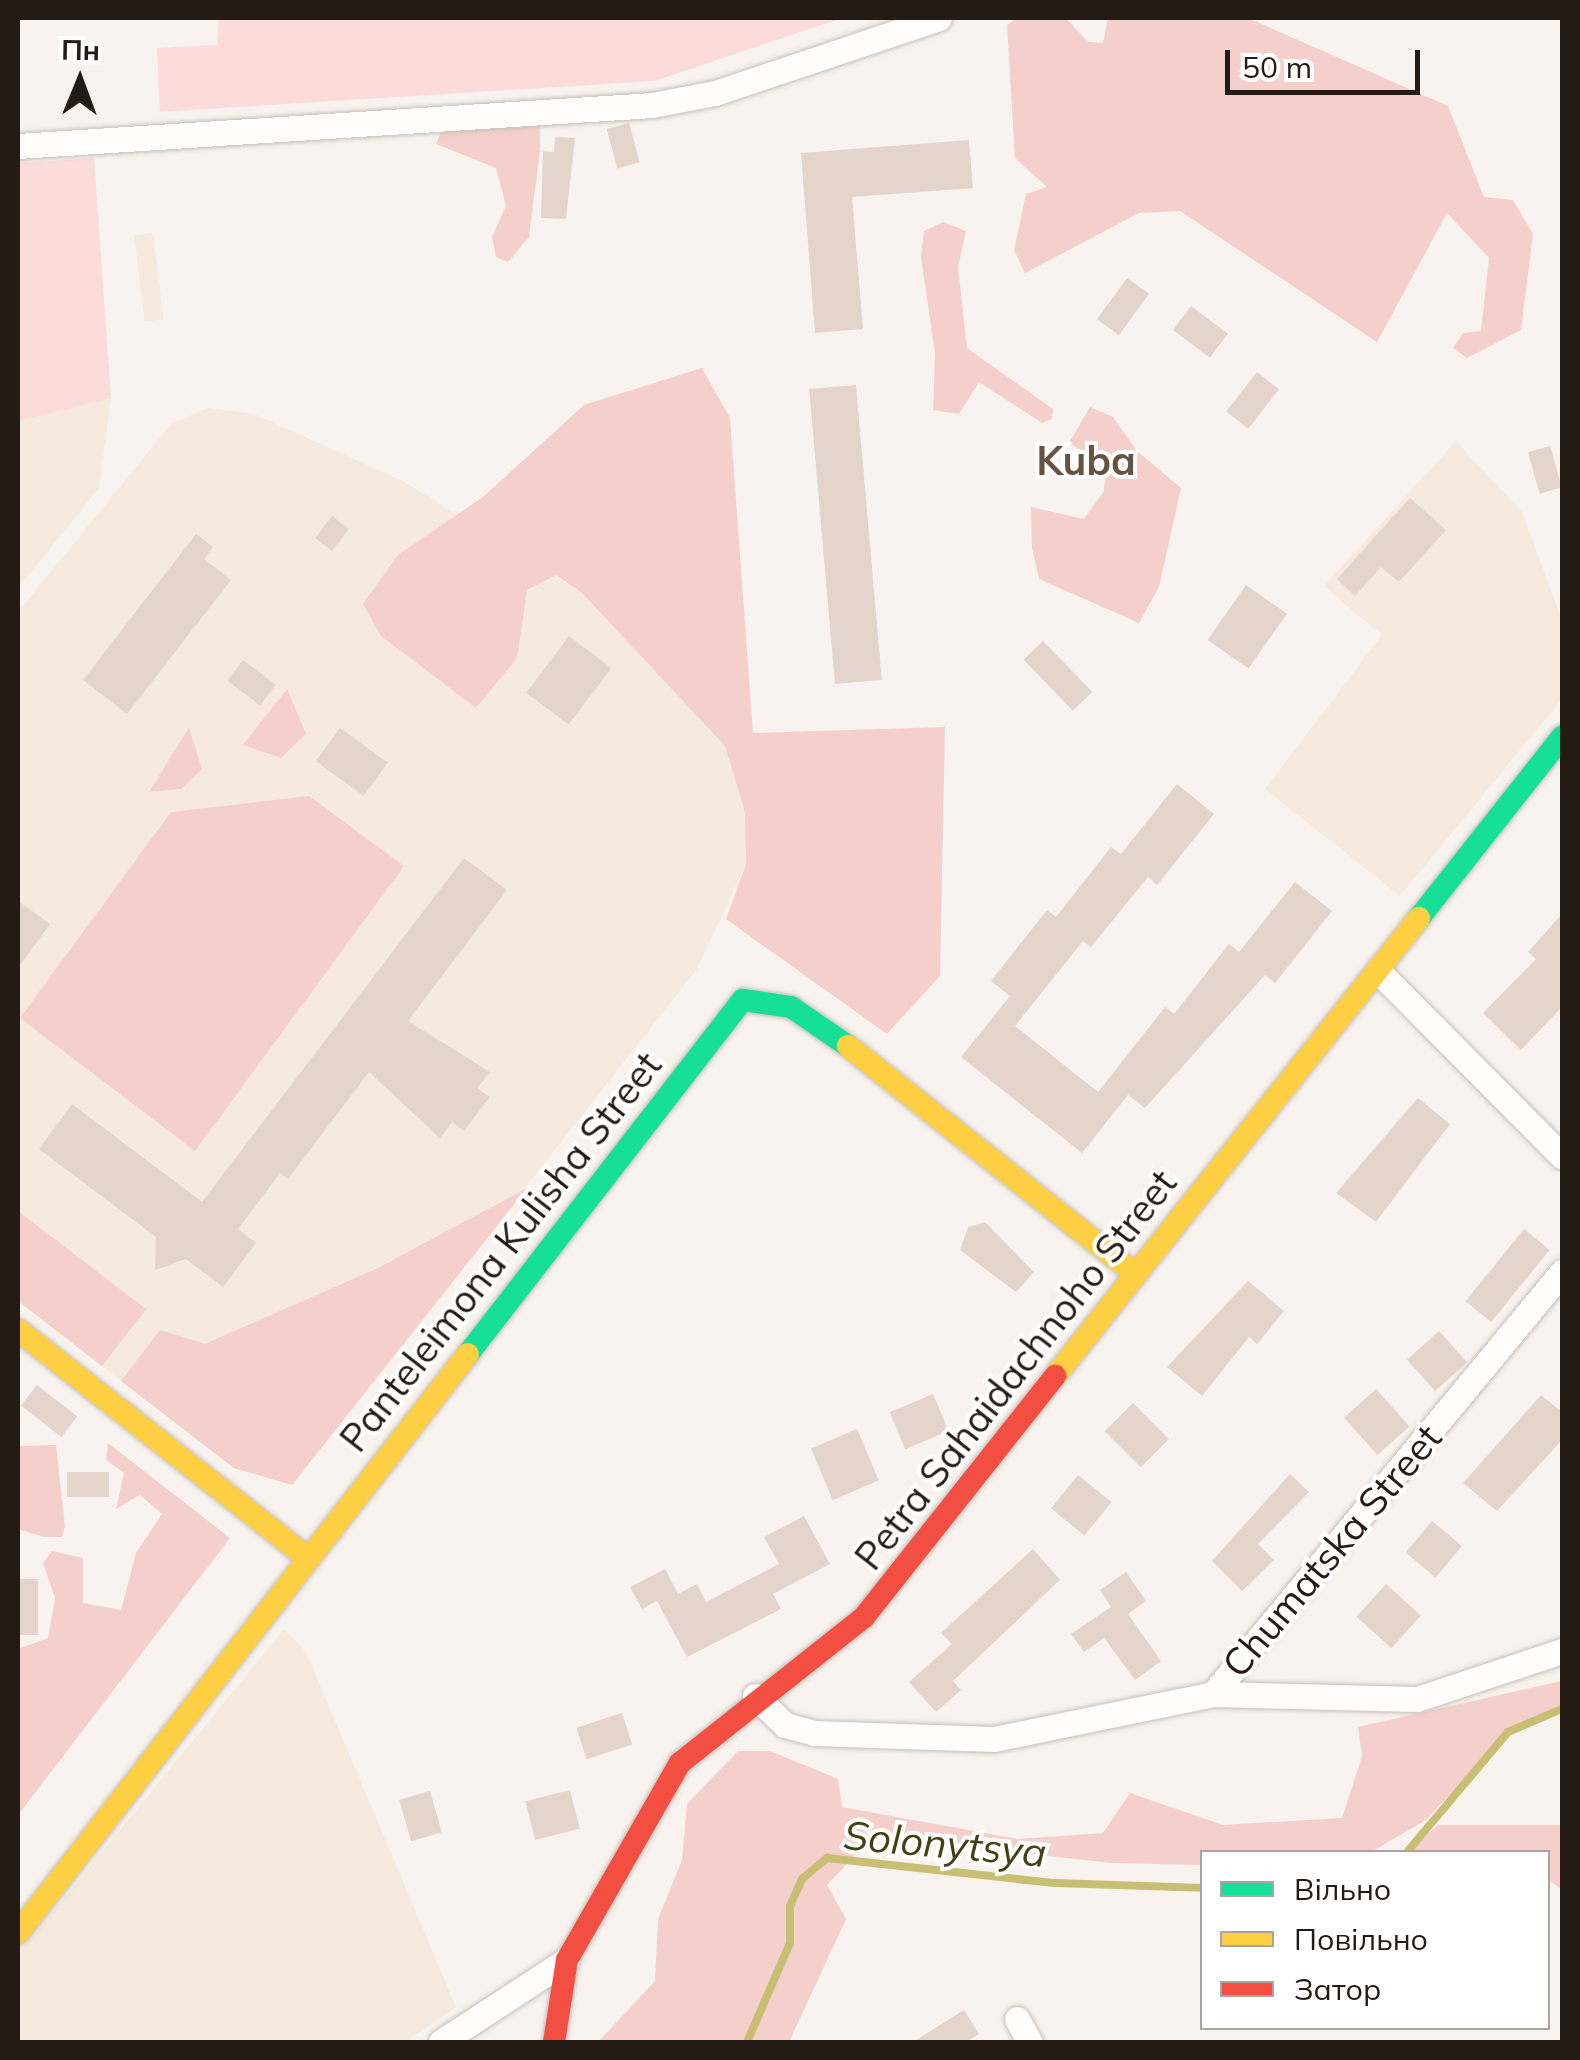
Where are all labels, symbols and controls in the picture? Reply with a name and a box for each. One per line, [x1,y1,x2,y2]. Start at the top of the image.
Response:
north arrow [30,30,130,130]
scale bar [1230,30,1425,92]
text: Пн [61,32,100,67]
text: 50 m [1242,48,1312,86]
district label: Kuba [1036,436,1136,484]
street label: Panteleimona Kulisha Street [331,1043,671,1461]
street label: Petra Sahaidachnoho Street [846,1161,1186,1579]
street label: Chumatska Street [1213,1415,1451,1687]
water label: Solonytsya [842,1810,1048,1876]
legend [1200,1850,1550,2030]
text: Вільно [1294,1870,1391,1908]
text: Повільно [1294,1920,1428,1958]
text: Затор [1294,1970,1381,2008]

